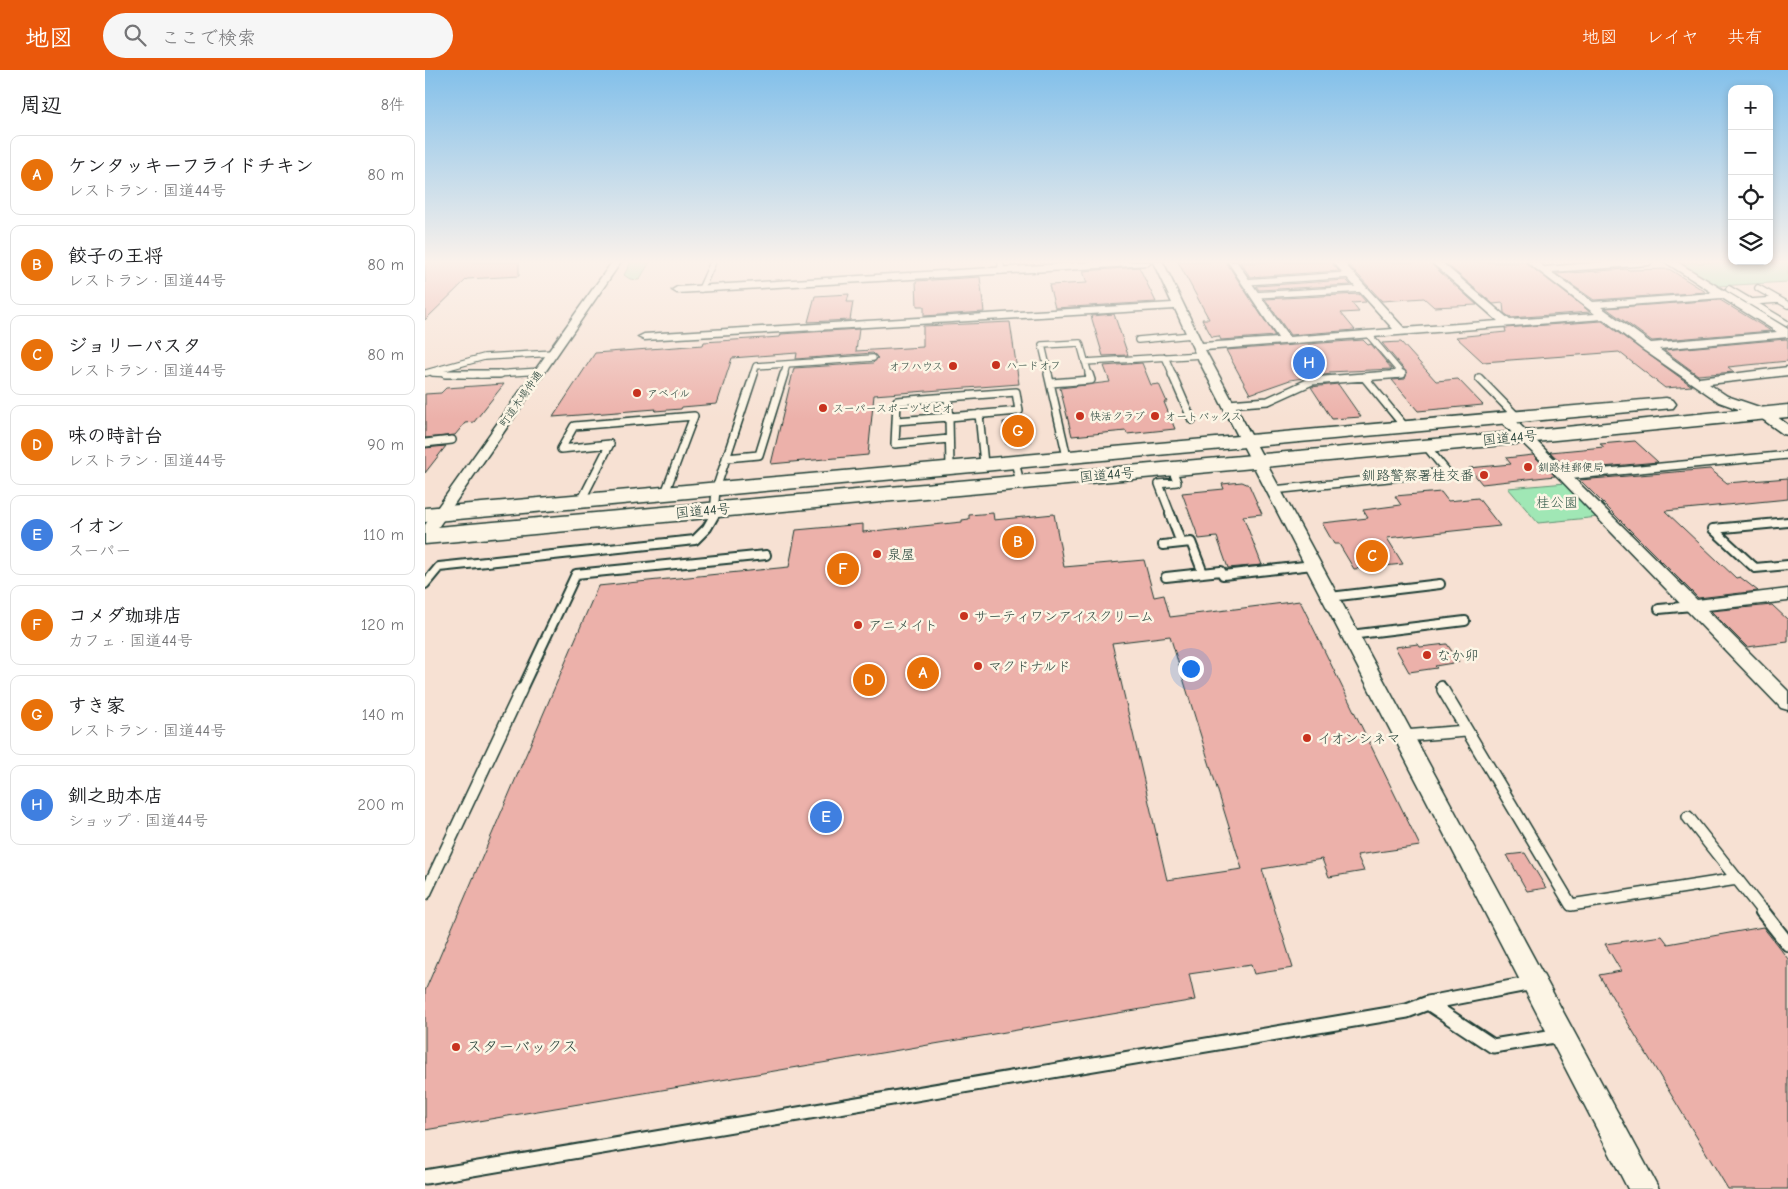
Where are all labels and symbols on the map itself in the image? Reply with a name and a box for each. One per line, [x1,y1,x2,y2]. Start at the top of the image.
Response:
pin: H [1293,344,1325,382]
marker: ハードオフ [990,359,1002,371]
place label: ハードオフ [1006,359,1061,372]
place label: オフハウス [889,360,943,373]
marker: オフハウス [947,360,959,372]
street label: 町道木場仲通 [497,368,545,430]
marker: アベイル [631,387,643,399]
place label: アベイル [647,387,690,400]
marker: スーパースポーツゼビオ [817,402,829,414]
place label: スーパースポーツゼビオ [833,402,953,415]
marker: 快活クラブ [1074,410,1086,422]
place label: 快活クラブ [1090,410,1145,423]
marker: オートバックス [1149,410,1161,422]
place label: オートバックス [1165,410,1242,423]
pin: G [1002,412,1034,450]
street label: 国道44号 [1482,427,1538,449]
marker: 釧路桂郵便局 [1522,461,1534,473]
place label: 釧路桂郵便局 [1538,461,1604,474]
street label: 国道44号 [1079,464,1135,486]
place label: 釧路警察署桂交番 [1362,467,1474,484]
marker: 釧路警察署桂交番 [1478,469,1490,481]
park label: 桂公園 [1536,494,1578,511]
street label: 国道44号 [675,500,731,522]
pin: B [1002,523,1034,561]
pin: C [1356,537,1388,575]
place label: 泉屋 [887,546,915,563]
marker: 泉屋 [871,548,883,560]
pin: F [827,550,859,588]
place label: サーティワンアイスクリーム [974,608,1154,625]
marker: サーティワンアイスクリーム [958,610,970,622]
place label: アニメイト [868,617,938,634]
marker: アニメイト [852,619,864,631]
place label: なか卯 [1437,647,1479,664]
marker: なか卯 [1421,649,1433,661]
pin: A [907,654,939,692]
your location [1178,656,1204,682]
place label: マクドナルド [988,658,1071,675]
marker: マクドナルド [972,660,984,672]
pin: D [853,661,885,699]
place label: イオンシネマ [1317,730,1400,747]
marker: イオンシネマ [1301,732,1313,744]
pin: E [810,798,842,836]
place label: スターバックス [466,1038,578,1056]
marker: スターバックス [450,1041,462,1053]

